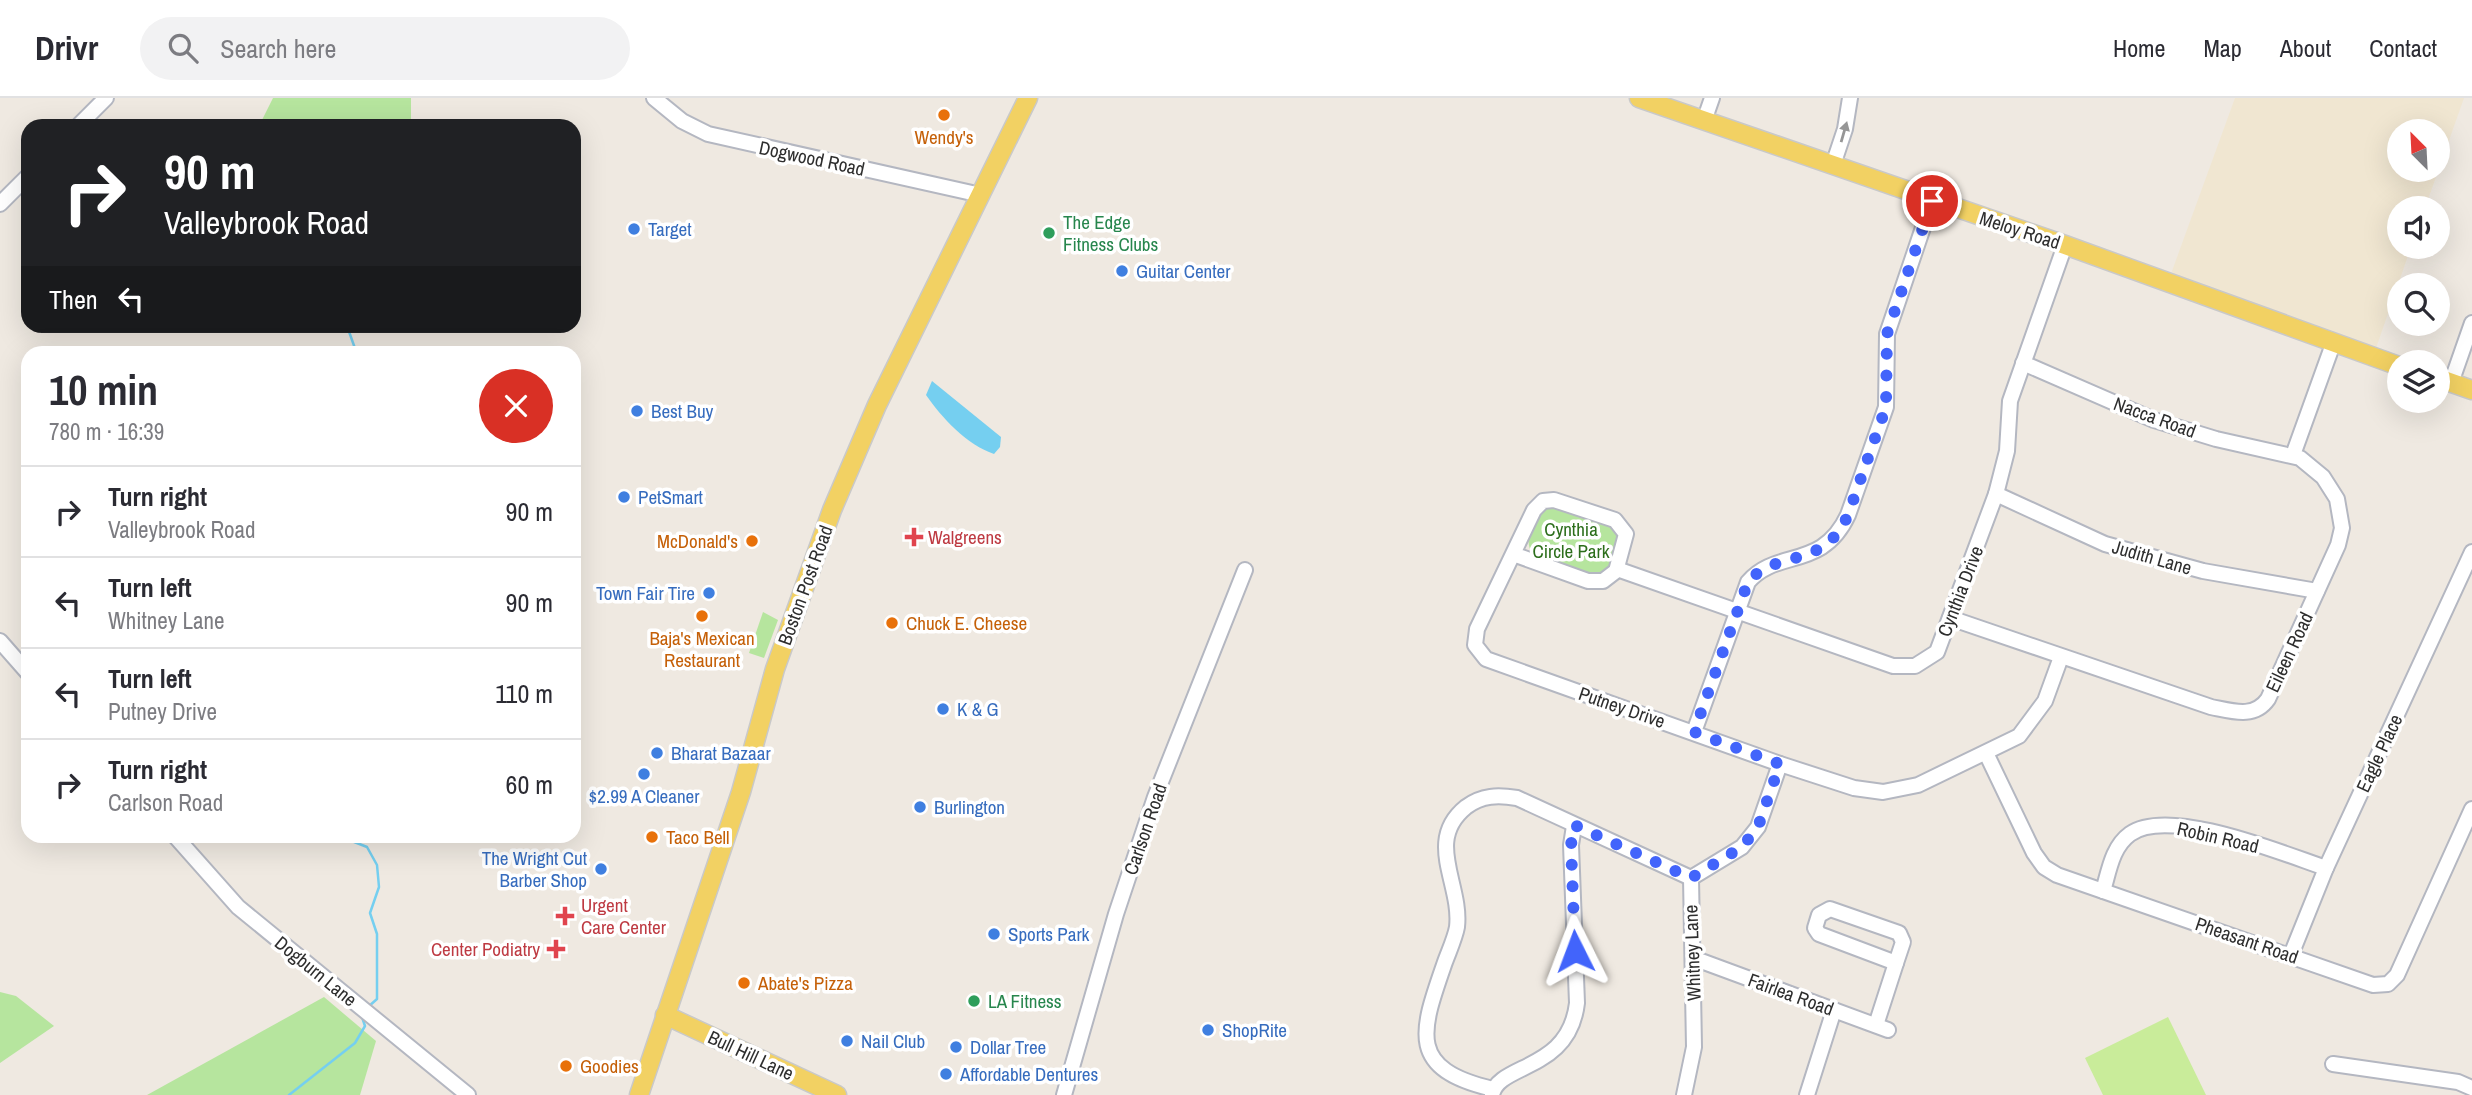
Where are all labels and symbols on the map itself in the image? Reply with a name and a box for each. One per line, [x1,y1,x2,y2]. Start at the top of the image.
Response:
marker: Wendy's [936,107,952,123]
north arrow [2387,119,2450,182]
one-way arrow [1839,121,1849,142]
place label: Wendy's [915,124,974,150]
street label: Dogwood Road [757,134,867,182]
pin [1902,171,1962,231]
street label: Meloy Road [1976,205,2064,255]
place label: The Edge Fitness Clubs [1063,209,1158,257]
place label: Target [648,216,692,242]
marker: Target [626,221,642,237]
marker: The Edge Fitness Clubs [1041,225,1057,241]
place label: Guitar Center [1136,258,1231,284]
marker: Guitar Center [1114,263,1130,279]
street label: Nacca Road [2110,390,2200,444]
place label: Best Buy [651,398,714,424]
marker: Best Buy [629,403,645,419]
place label: PetSmart [638,484,704,510]
marker: PetSmart [616,489,632,505]
park label: Cynthia Circle Park [1532,516,1610,564]
street label: Boston Post Road [771,522,839,648]
place label: Walgreens [928,524,1002,550]
place label: McDonald's [657,528,738,554]
marker: Walgreens [906,529,922,545]
marker: McDonald's [744,533,760,549]
street label: Judith Lane [2109,533,2195,581]
street label: Cynthia Drive [1931,542,1989,640]
place label: Town Fair Tire [596,580,695,606]
marker: Town Fair Tire [701,585,717,601]
marker: Baja's Mexican Restaurant [694,608,710,624]
street label: Eileen Road [2259,608,2319,696]
place label: Chuck E. Cheese [906,610,1027,636]
marker: Chuck E. Cheese [884,615,900,631]
place label: Baja's Mexican Restaurant [649,625,755,673]
street label: Putney Drive [1575,680,1669,734]
place label: K & G [957,696,999,722]
marker: K & G [935,701,951,717]
street label: Eagle Place [2350,710,2408,796]
place label: Bharat Bazaar [671,740,771,766]
marker: Bharat Bazaar [649,745,665,761]
marker: $2.99 A Cleaner [636,766,652,782]
street label: Carlson Road [1117,780,1173,878]
place label: $2.99 A Cleaner [589,783,700,809]
place label: Burlington [934,794,1005,820]
marker: Burlington [912,799,928,815]
street label: Robin Road [2175,815,2261,859]
place label: Taco Bell [666,824,730,850]
marker: Taco Bell [644,829,660,845]
place label: The Wright Cut Barber Shop [482,845,588,893]
marker: The Wright Cut Barber Shop [593,861,609,877]
place label: Urgent Care Center [581,892,667,940]
street label: Whitney Lane [1677,905,1707,1001]
marker: Urgent Care Center [555,906,575,926]
street label: Pheasant Road [2192,910,2302,970]
position arrow [1538,914,1612,988]
place label: Sports Park [1008,921,1090,947]
marker: Sports Park [986,926,1002,942]
street label: Dogburn Lane [269,930,363,1012]
place label: Center Podiatry [431,936,540,962]
marker: Center Podiatry [546,939,566,959]
street label: Fairlea Road [1745,967,1837,1021]
place label: Abate's Pizza [757,970,853,996]
marker: Abate's Pizza [736,975,752,991]
place label: LA Fitness [988,988,1062,1014]
marker: LA Fitness [966,993,982,1009]
place label: ShopRite [1222,1017,1287,1043]
marker: ShopRite [1200,1022,1216,1038]
street label: Bull Hill Lane [704,1024,798,1086]
place label: Nail Club [861,1028,925,1054]
marker: Nail Club [839,1033,855,1049]
place label: Dollar Tree [970,1034,1046,1060]
marker: Dollar Tree [948,1039,964,1055]
place label: Goodies [580,1053,639,1079]
marker: Goodies [558,1058,574,1074]
place label: Affordable Dentures [959,1061,1099,1087]
marker: Affordable Dentures [938,1066,954,1082]

